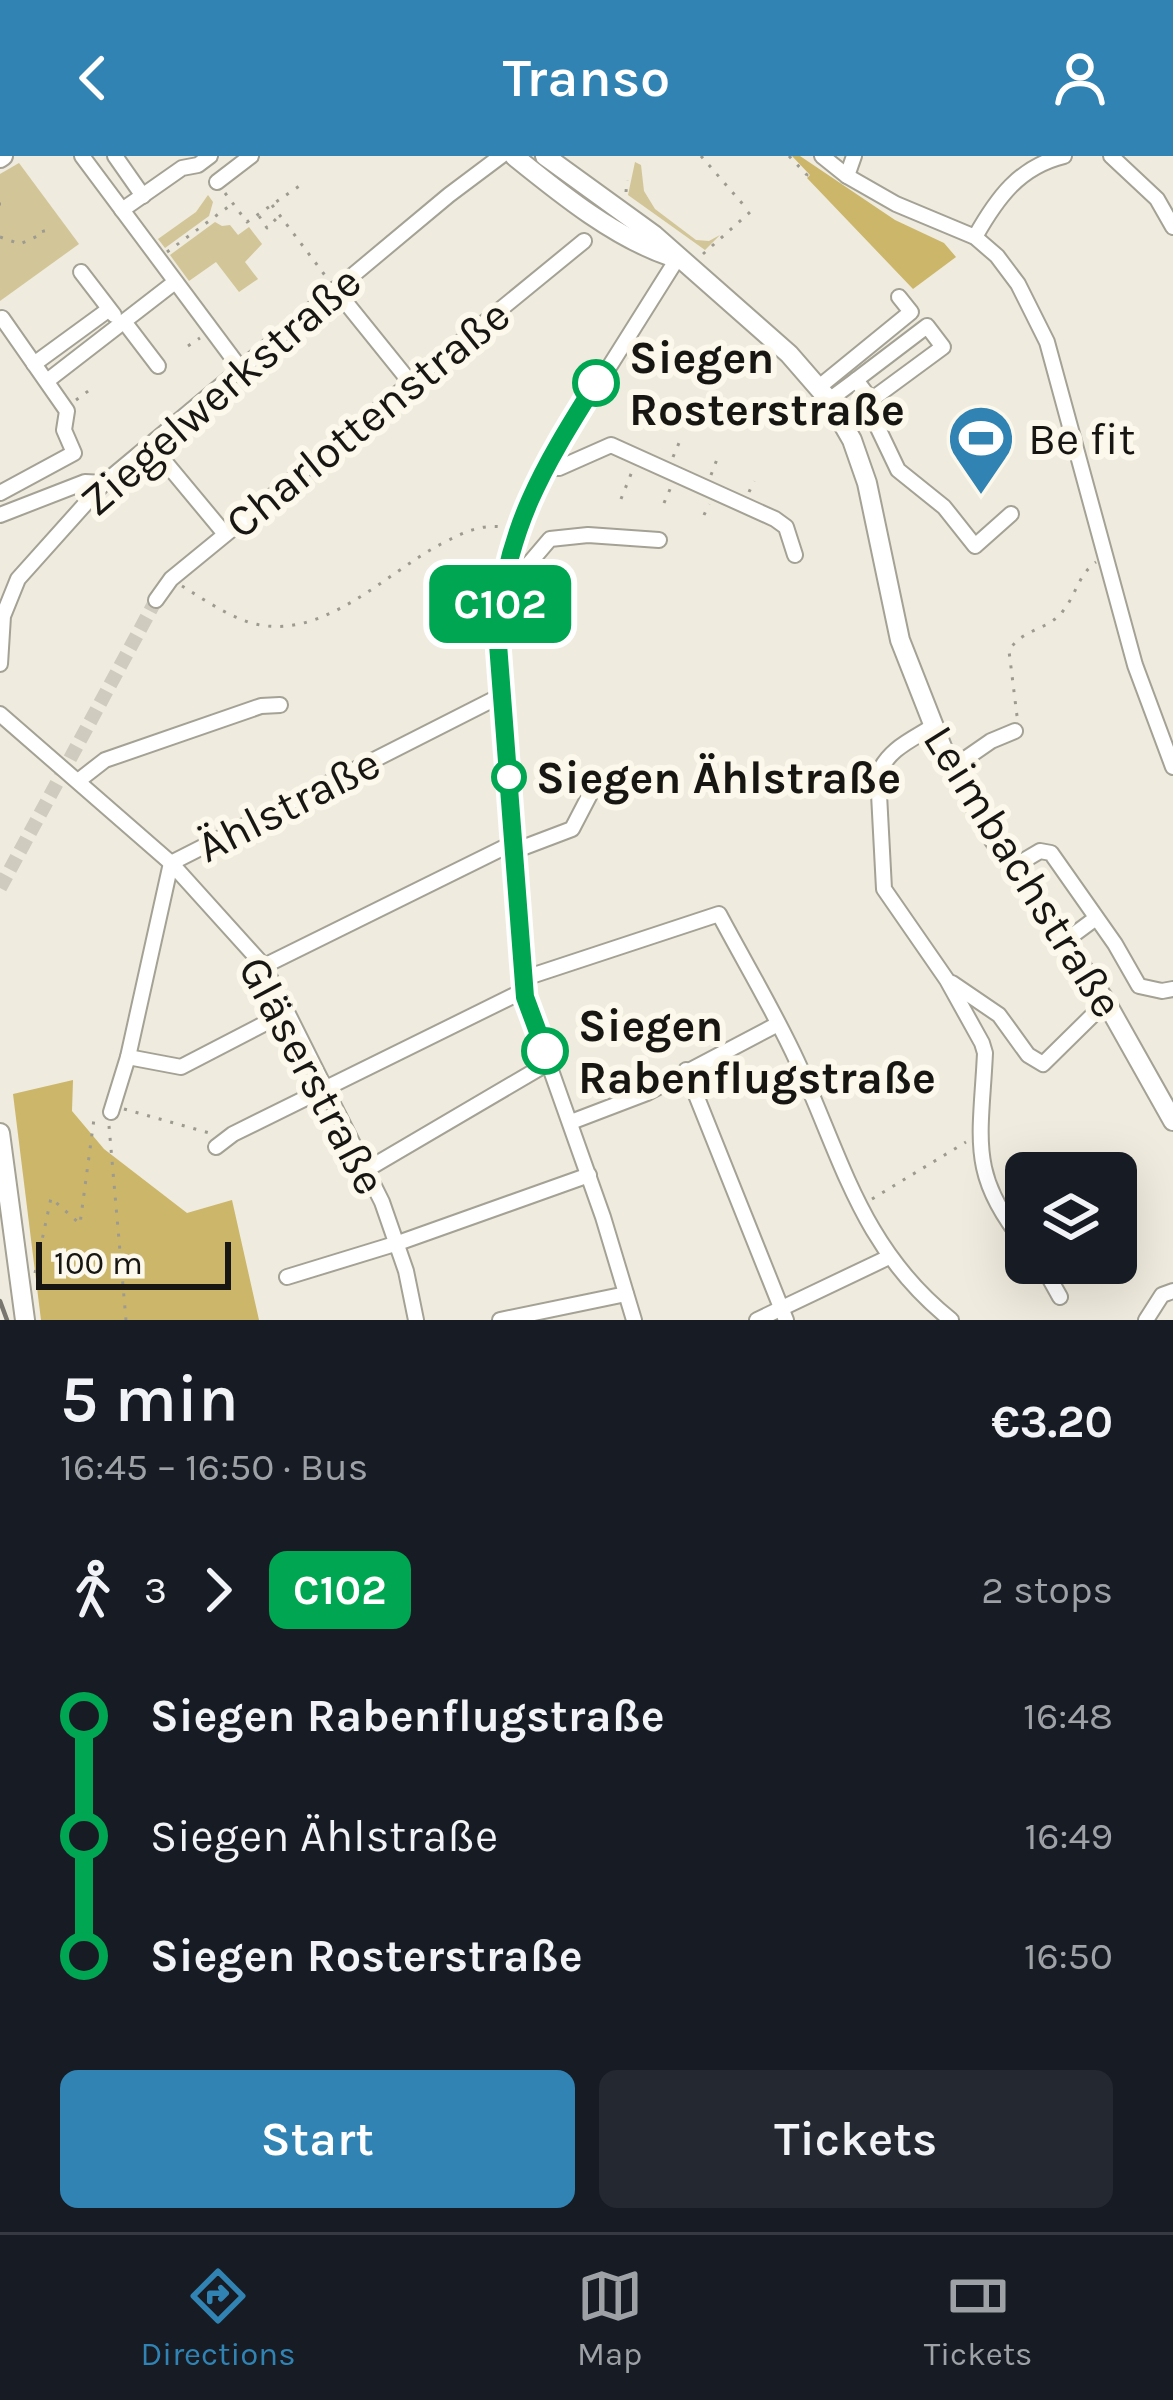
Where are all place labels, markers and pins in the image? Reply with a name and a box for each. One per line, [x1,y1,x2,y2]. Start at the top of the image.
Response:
place label: Siegen Rosterstraße [629,332,905,436]
marker: Siegen Rosterstraße [574,361,618,405]
sports icon: Be fit [946,403,1016,497]
place label: Be fit [1028,413,1136,465]
place label: Siegen Ählstraße [536,752,901,805]
marker: Siegen Ählstraße [493,761,525,793]
place label: Siegen Rabenflugstraße [578,1000,936,1105]
marker: Siegen Rabenflugstraße [523,1029,567,1073]

